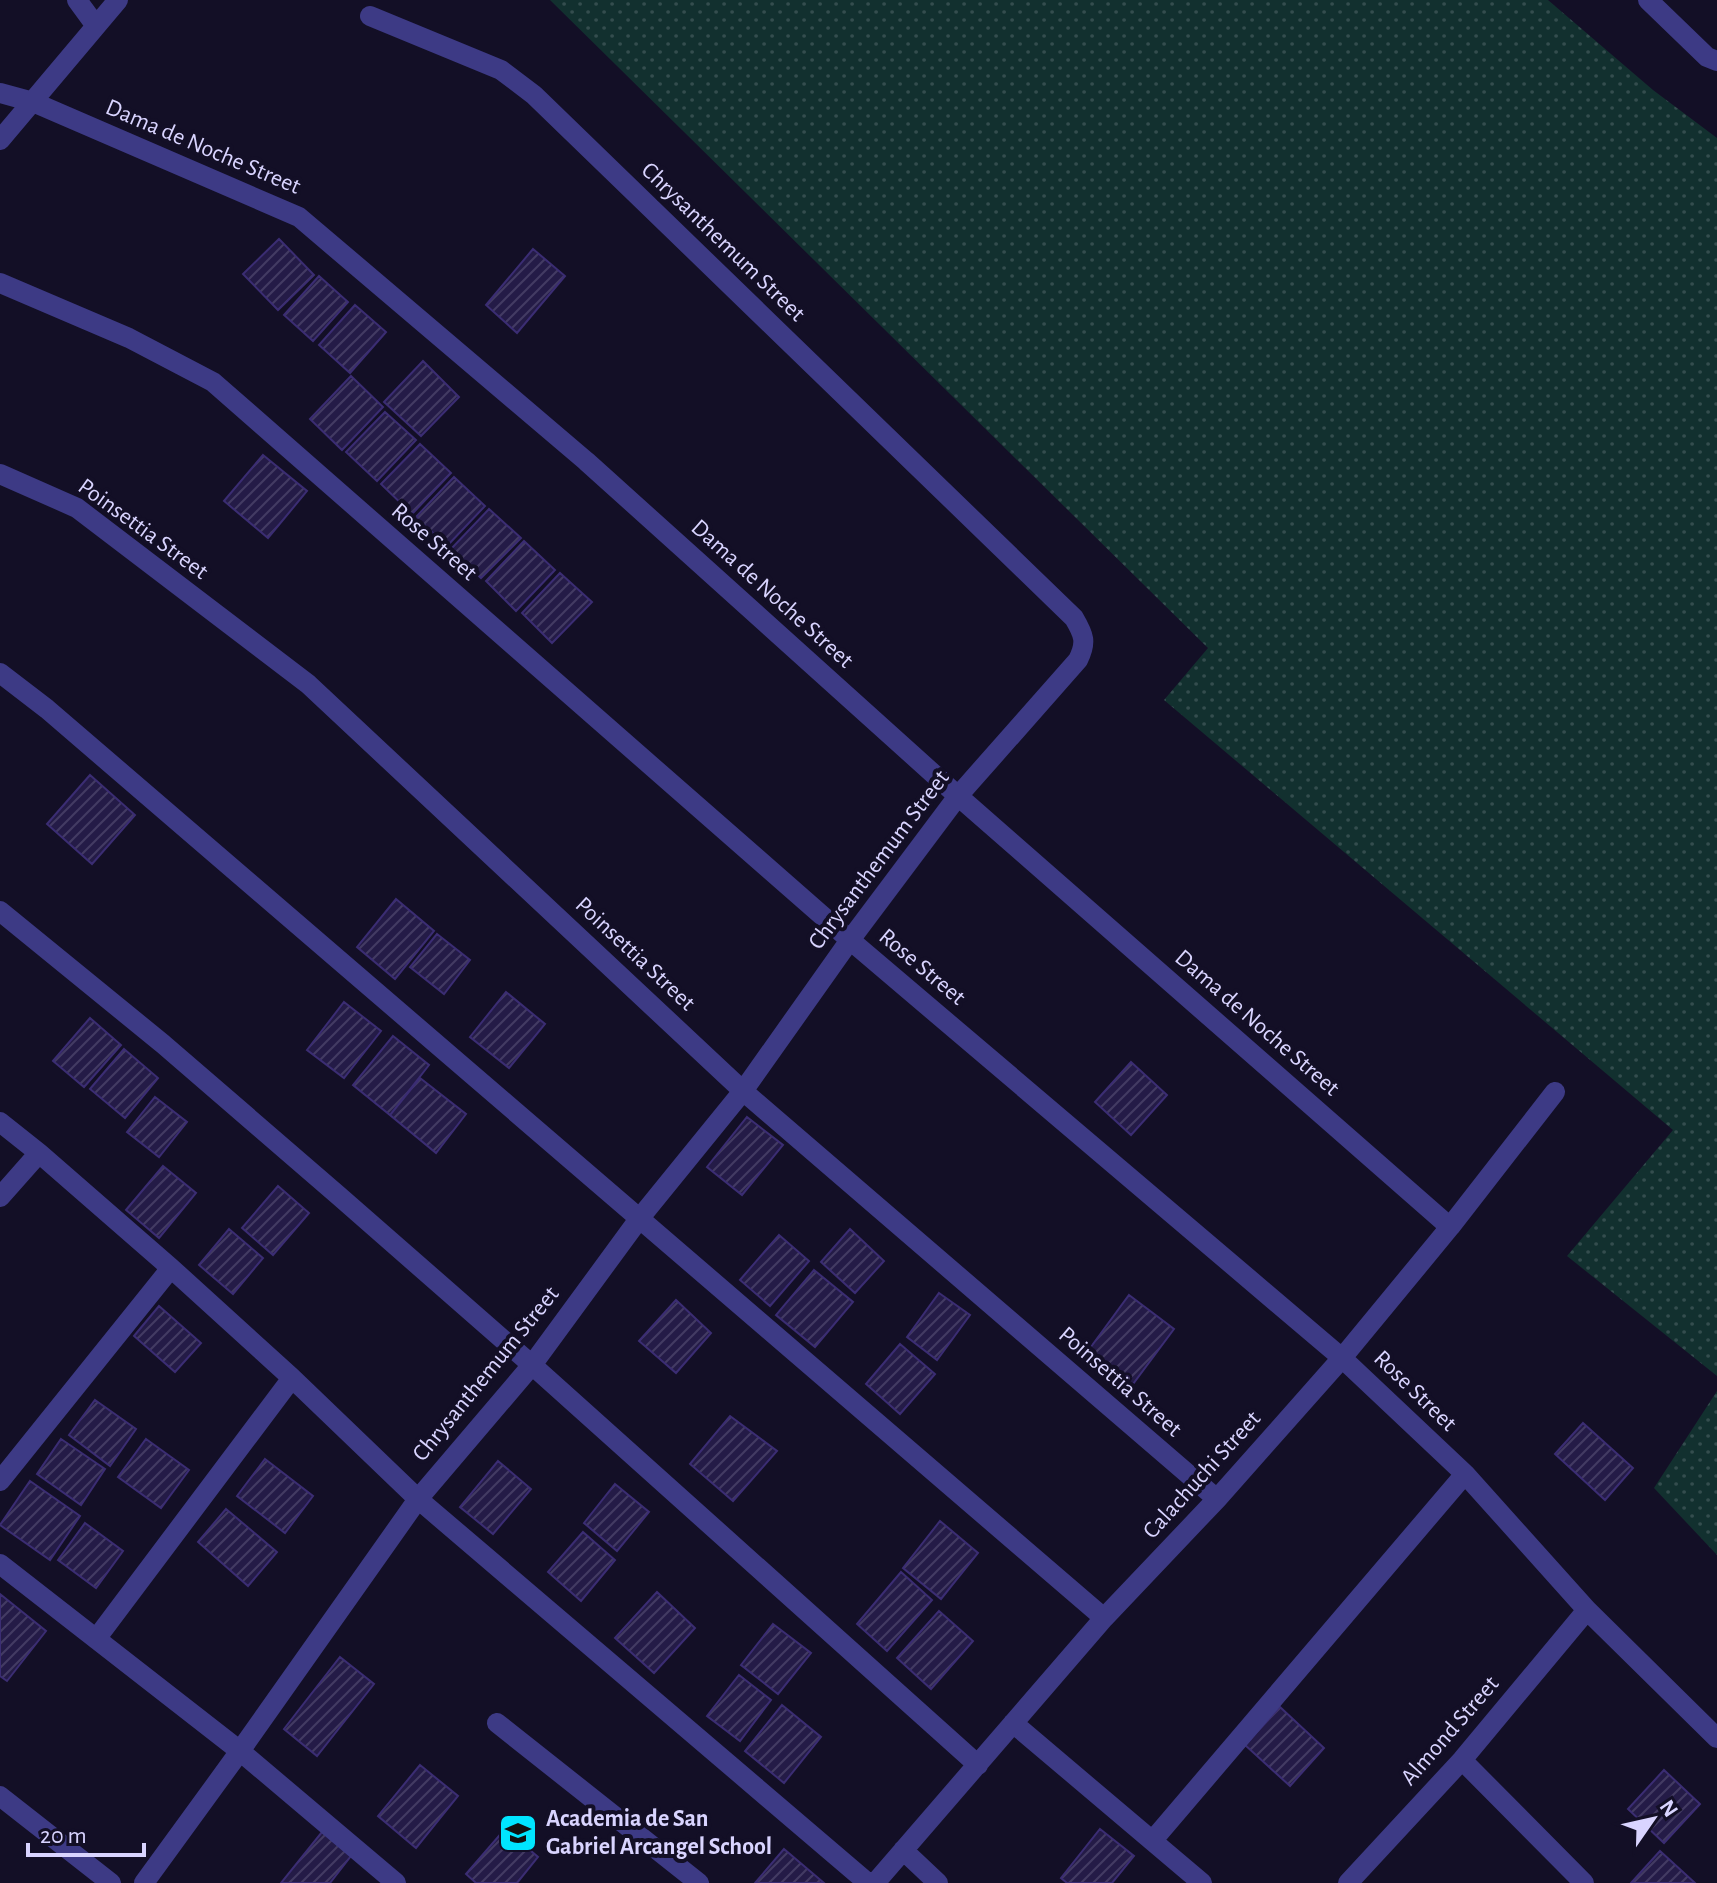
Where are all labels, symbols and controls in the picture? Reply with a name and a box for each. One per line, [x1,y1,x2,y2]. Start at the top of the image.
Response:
street label: Dama de Noche Street [102,95,304,199]
street label: Chrysanthemum Street [637,158,810,326]
street label: Poinsettia Street [74,474,213,584]
street label: Rose Street [387,499,482,586]
street label: Dama de Noche Street [686,515,858,673]
street label: Chrysanthemum Street [804,766,954,954]
street label: Poinsettia Street [570,893,700,1016]
street label: Rose Street [874,924,970,1010]
street label: Dama de Noche Street [1170,945,1344,1101]
street label: Chrysanthemum Street [408,1282,564,1466]
street label: Poinsettia Street [1054,1322,1186,1442]
street label: Rose Street [1369,1346,1461,1436]
street label: Calachuchi Street [1139,1406,1266,1543]
street label: Almond Street [1396,1672,1504,1790]
north arrow [1613,1779,1693,1859]
text: N [1655,1796,1682,1821]
scale bar [28,1807,144,1857]
place label: Academia de San Gabriel Arcangel School [546,1807,772,1859]
school or university icon: Academia de San Gabriel Arcangel School [497,1812,539,1854]
text: 20 m [40,1824,87,1848]

